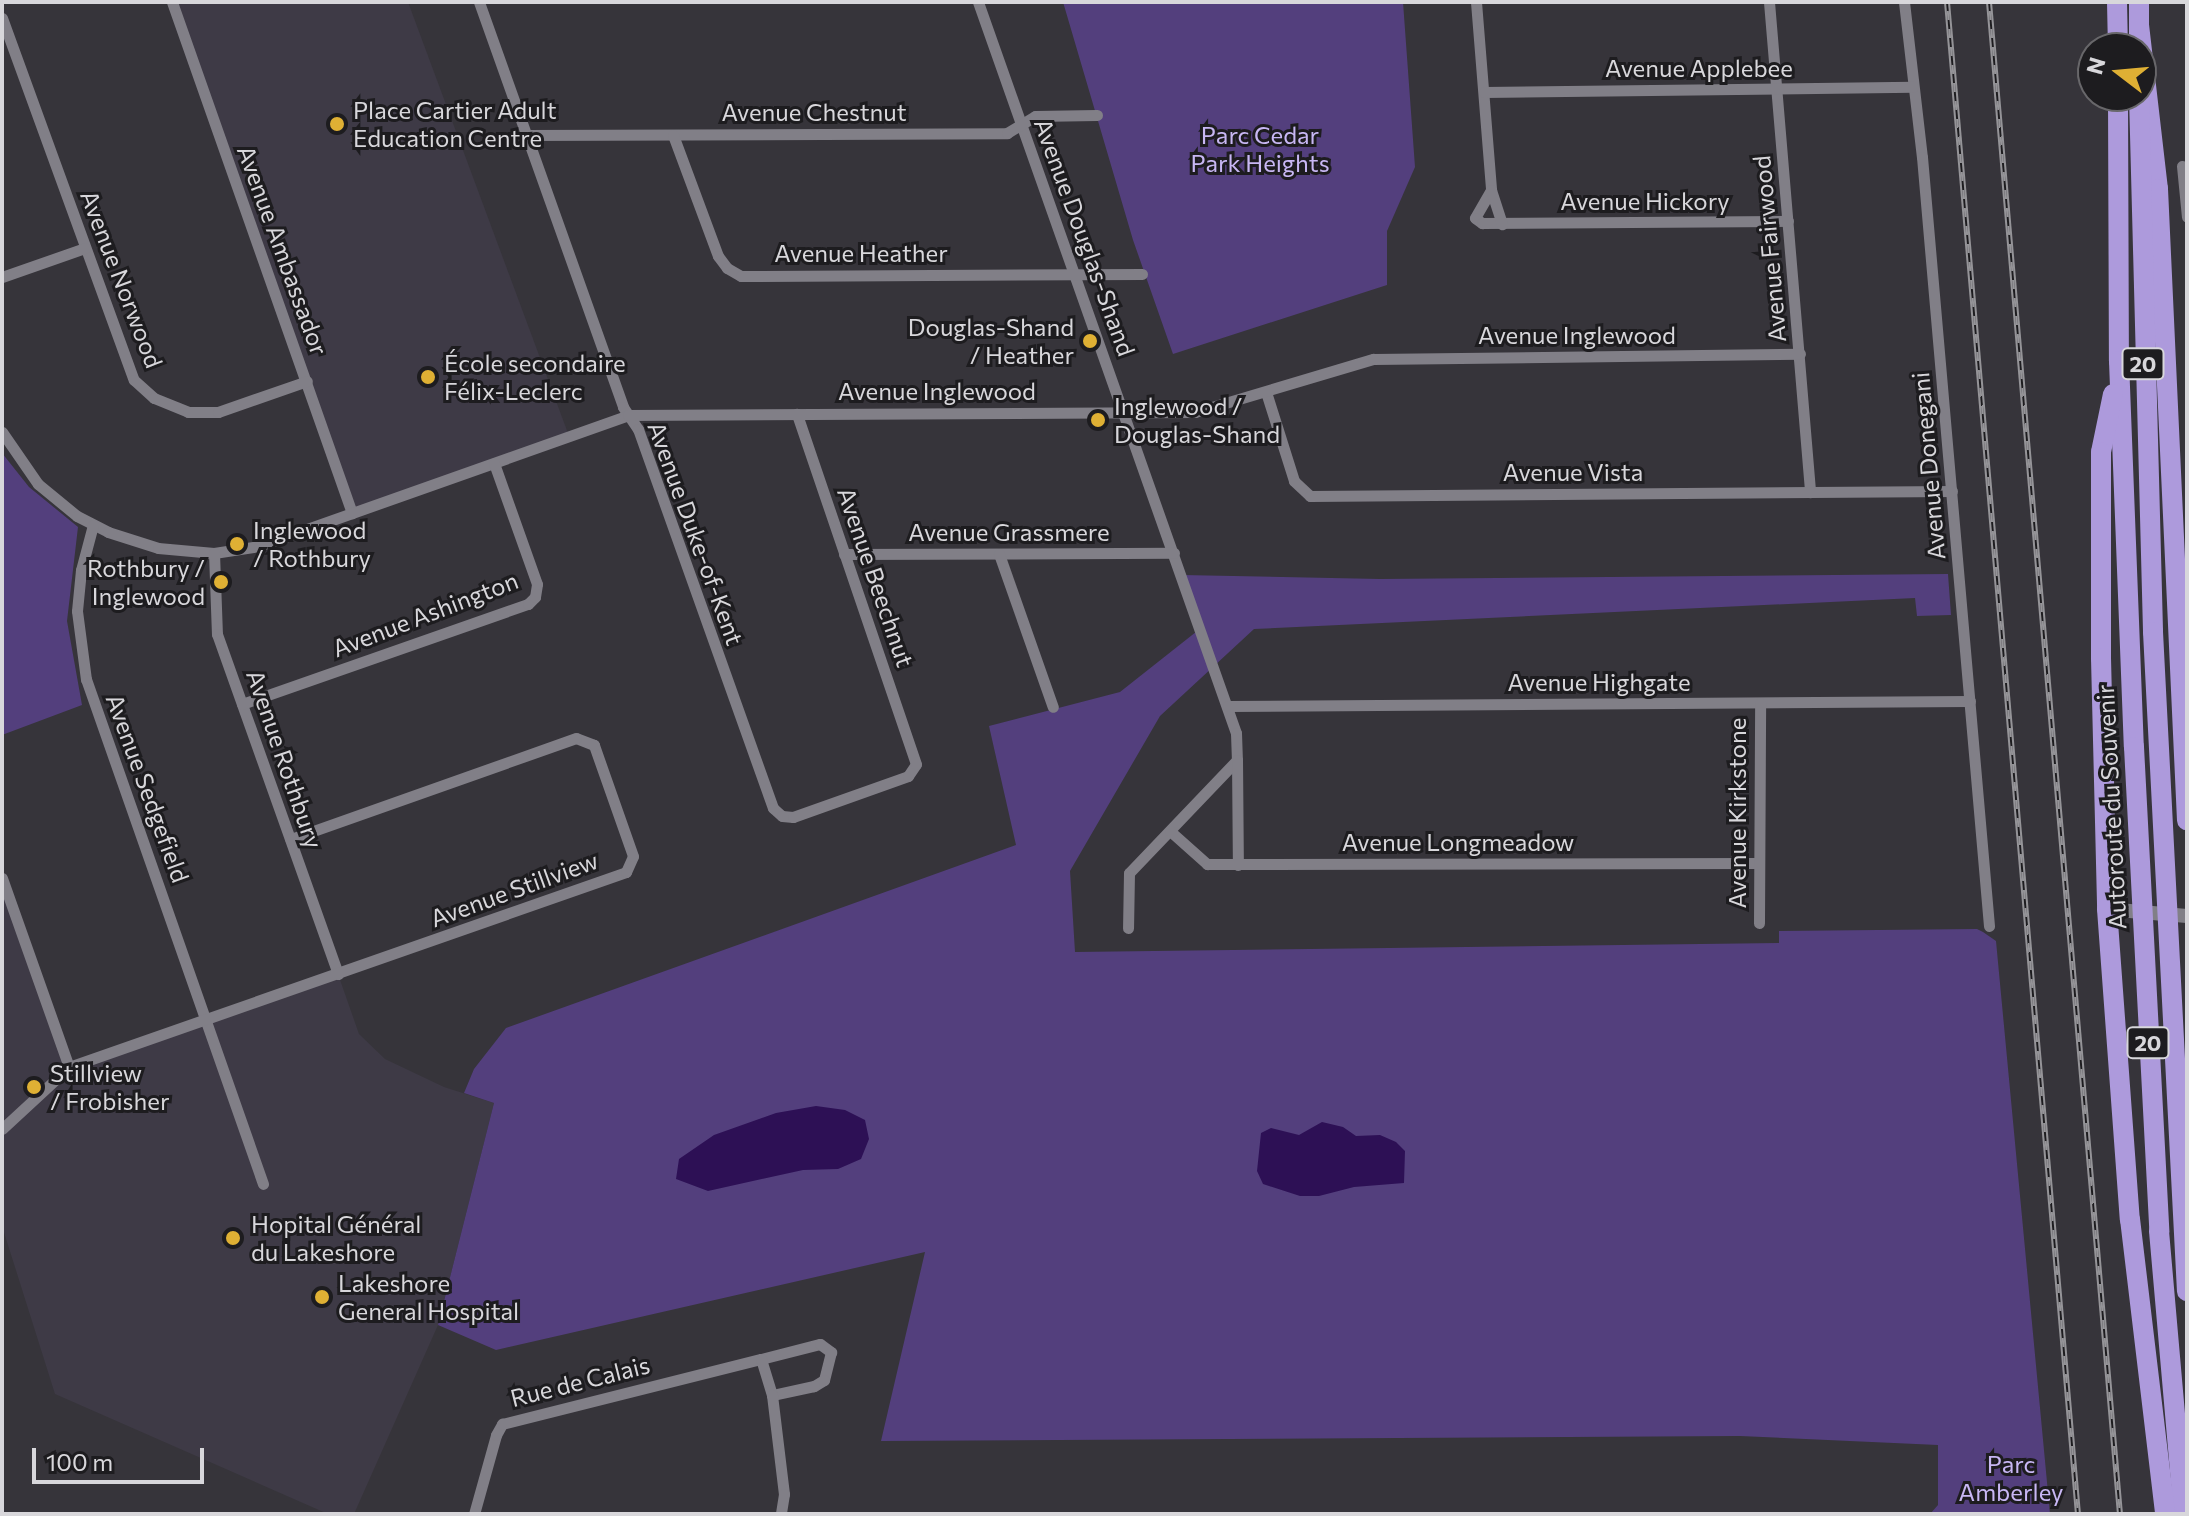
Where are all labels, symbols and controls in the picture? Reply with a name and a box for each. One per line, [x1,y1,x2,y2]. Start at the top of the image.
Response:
north arrow [2077,32,2157,112]
street label: Avenue Applebee [1605,54,1793,82]
text: N [2080,54,2111,77]
place label: Place Cartier Adult Education Centre [353,96,556,152]
street label: Avenue Chestnut [721,98,907,126]
street label: Avenue Douglas-Shand [1029,114,1141,360]
marker: Place Cartier Adult Education Centre [328,115,346,133]
park label: Parc Cedar Park Heights [1190,121,1330,177]
street label: Avenue Ambassador [232,141,334,359]
street label: Avenue Fairwood [1746,154,1792,344]
street label: Avenue Norwood [75,186,169,372]
street label: Avenue Hickory [1560,187,1730,215]
street label: Avenue Heather [774,239,948,267]
place label: Douglas-Shand / Heather [908,313,1074,369]
street label: Avenue Inglewood [1478,321,1676,349]
marker: Douglas-Shand / Heather [1081,332,1099,350]
road number: 20 [2121,346,2165,382]
place label: École secondaire Félix-Leclerc [444,349,626,405]
marker: École secondaire Félix-Leclerc [419,368,437,386]
street label: Avenue Donegani [1905,371,1951,561]
street label: Avenue Inglewood [838,377,1036,405]
place label: Inglewood / Douglas-Shand [1114,392,1280,448]
marker: Inglewood / Douglas-Shand [1089,411,1107,429]
street label: Avenue Duke-of-Kent [642,417,750,649]
street label: Avenue Vista [1503,458,1643,486]
street label: Avenue Beechnut [832,483,920,671]
place label: Inglewood / Rothbury [253,516,371,572]
street label: Avenue Grassmere [908,518,1110,546]
marker: Inglewood / Rothbury [228,535,246,553]
place label: Rothbury / Inglewood [87,554,205,610]
street label: Avenue Ashington [328,565,522,663]
marker: Rothbury / Inglewood [212,573,230,591]
street label: Avenue Rothbury [241,666,329,852]
street label: Avenue Highgate [1507,668,1691,696]
street label: Autoroute du Souvenir [2090,684,2132,930]
street label: Avenue Sedgefield [100,690,196,886]
street label: Avenue Kirkstone [1723,718,1751,908]
street label: Avenue Longmeadow [1342,828,1574,856]
street label: Avenue Stillview [426,845,602,933]
road number: 20 [2126,1025,2170,1061]
place label: Stillview / Frobisher [50,1059,169,1115]
marker: Stillview / Frobisher [25,1078,43,1096]
place label: Hopital Général du Lakeshore [251,1210,421,1266]
marker: Hopital Général du Lakeshore [222,1227,244,1249]
place label: Lakeshore General Hospital [338,1269,519,1325]
marker: Lakeshore General Hospital [313,1288,331,1306]
street label: Rue de Calais [507,1350,653,1412]
scale bar [36,1432,208,1482]
text: 100 m [46,1447,113,1476]
park label: Parc Amberley [1959,1450,2063,1506]

